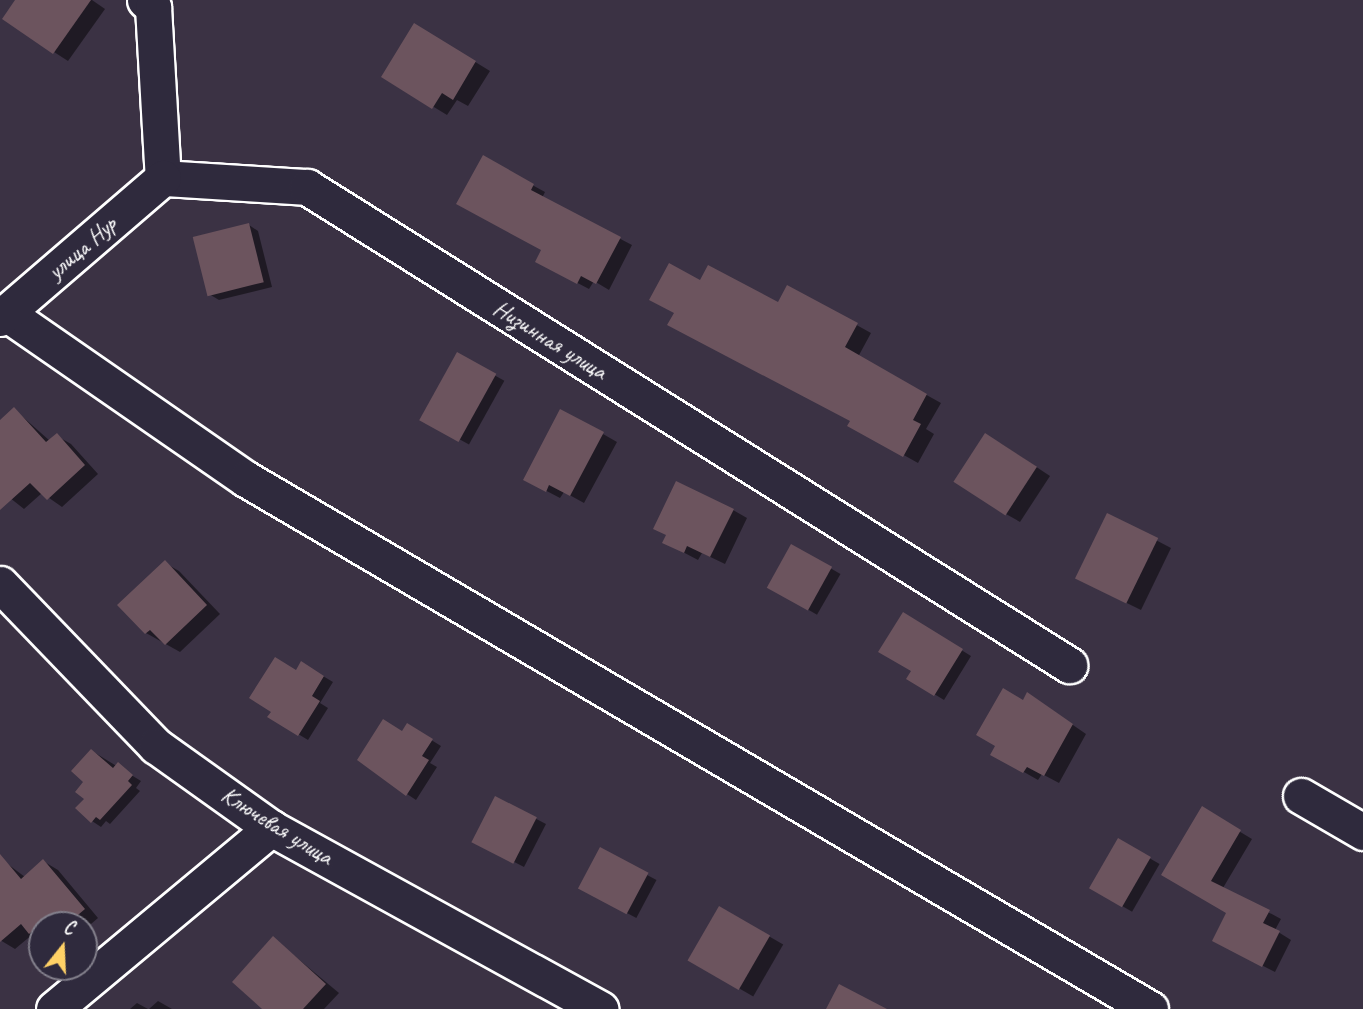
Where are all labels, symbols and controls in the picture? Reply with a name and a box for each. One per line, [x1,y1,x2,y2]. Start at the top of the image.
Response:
street label: улица Нур [42,210,122,286]
street label: Низинная улица [487,293,613,387]
street label: Ключевая улица [215,780,339,872]
north arrow [28,911,98,981]
text: С [61,915,77,941]

